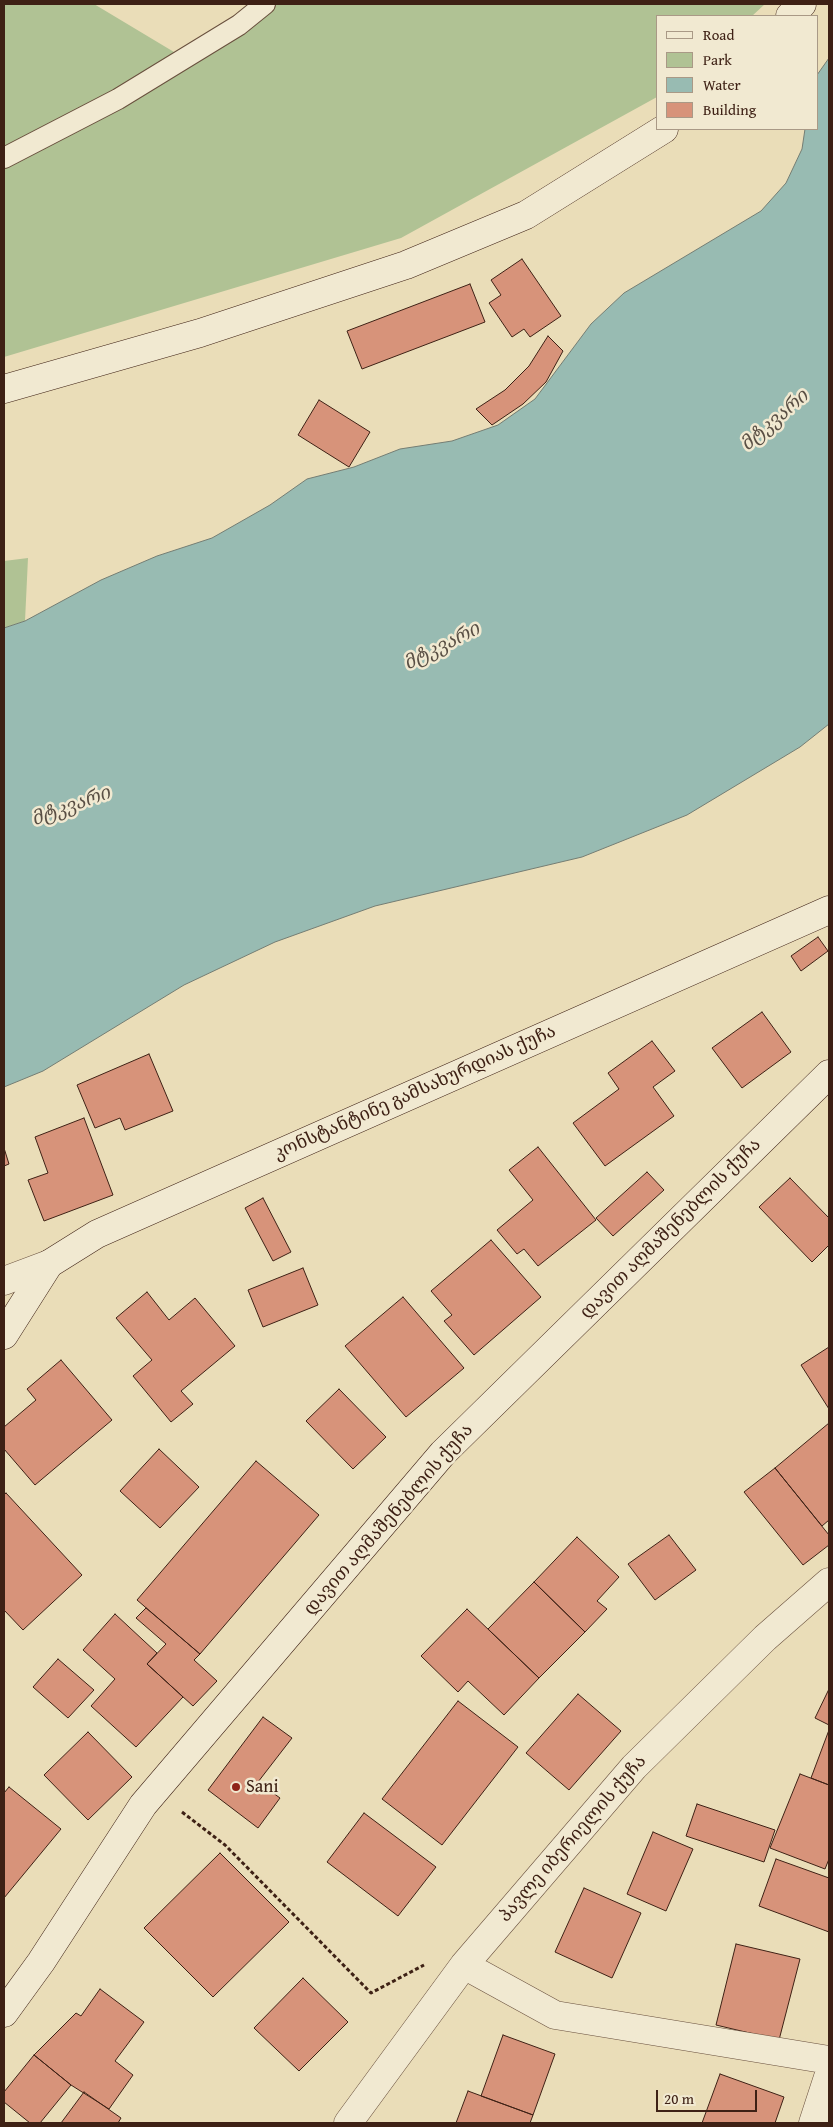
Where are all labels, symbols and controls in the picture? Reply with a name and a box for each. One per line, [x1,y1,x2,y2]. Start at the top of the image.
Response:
legend [656,15,818,130]
text: Road [703,24,734,45]
text: Park [703,49,732,70]
text: Water [703,74,741,95]
text: Building [703,99,756,120]
water label: მტკვარი [736,385,814,457]
water label: მტკვარი [400,618,484,676]
water label: მტკვარი [28,782,114,832]
street label: კონსტანტინე გამსახურდიას ქუჩა [271,1021,559,1165]
street label: დავით აღმაშენებლის ქუჩა [576,1134,766,1324]
street label: დავით აღმაშენებლის ქუჩა [300,1420,478,1620]
street label: პავლე იბერიელის ქუჩა [495,1751,651,1927]
place label: Sani [246,1776,278,1798]
marker: Sani [230,1781,242,1793]
scale bar [658,2080,759,2112]
text: 20 m [664,2088,694,2109]

